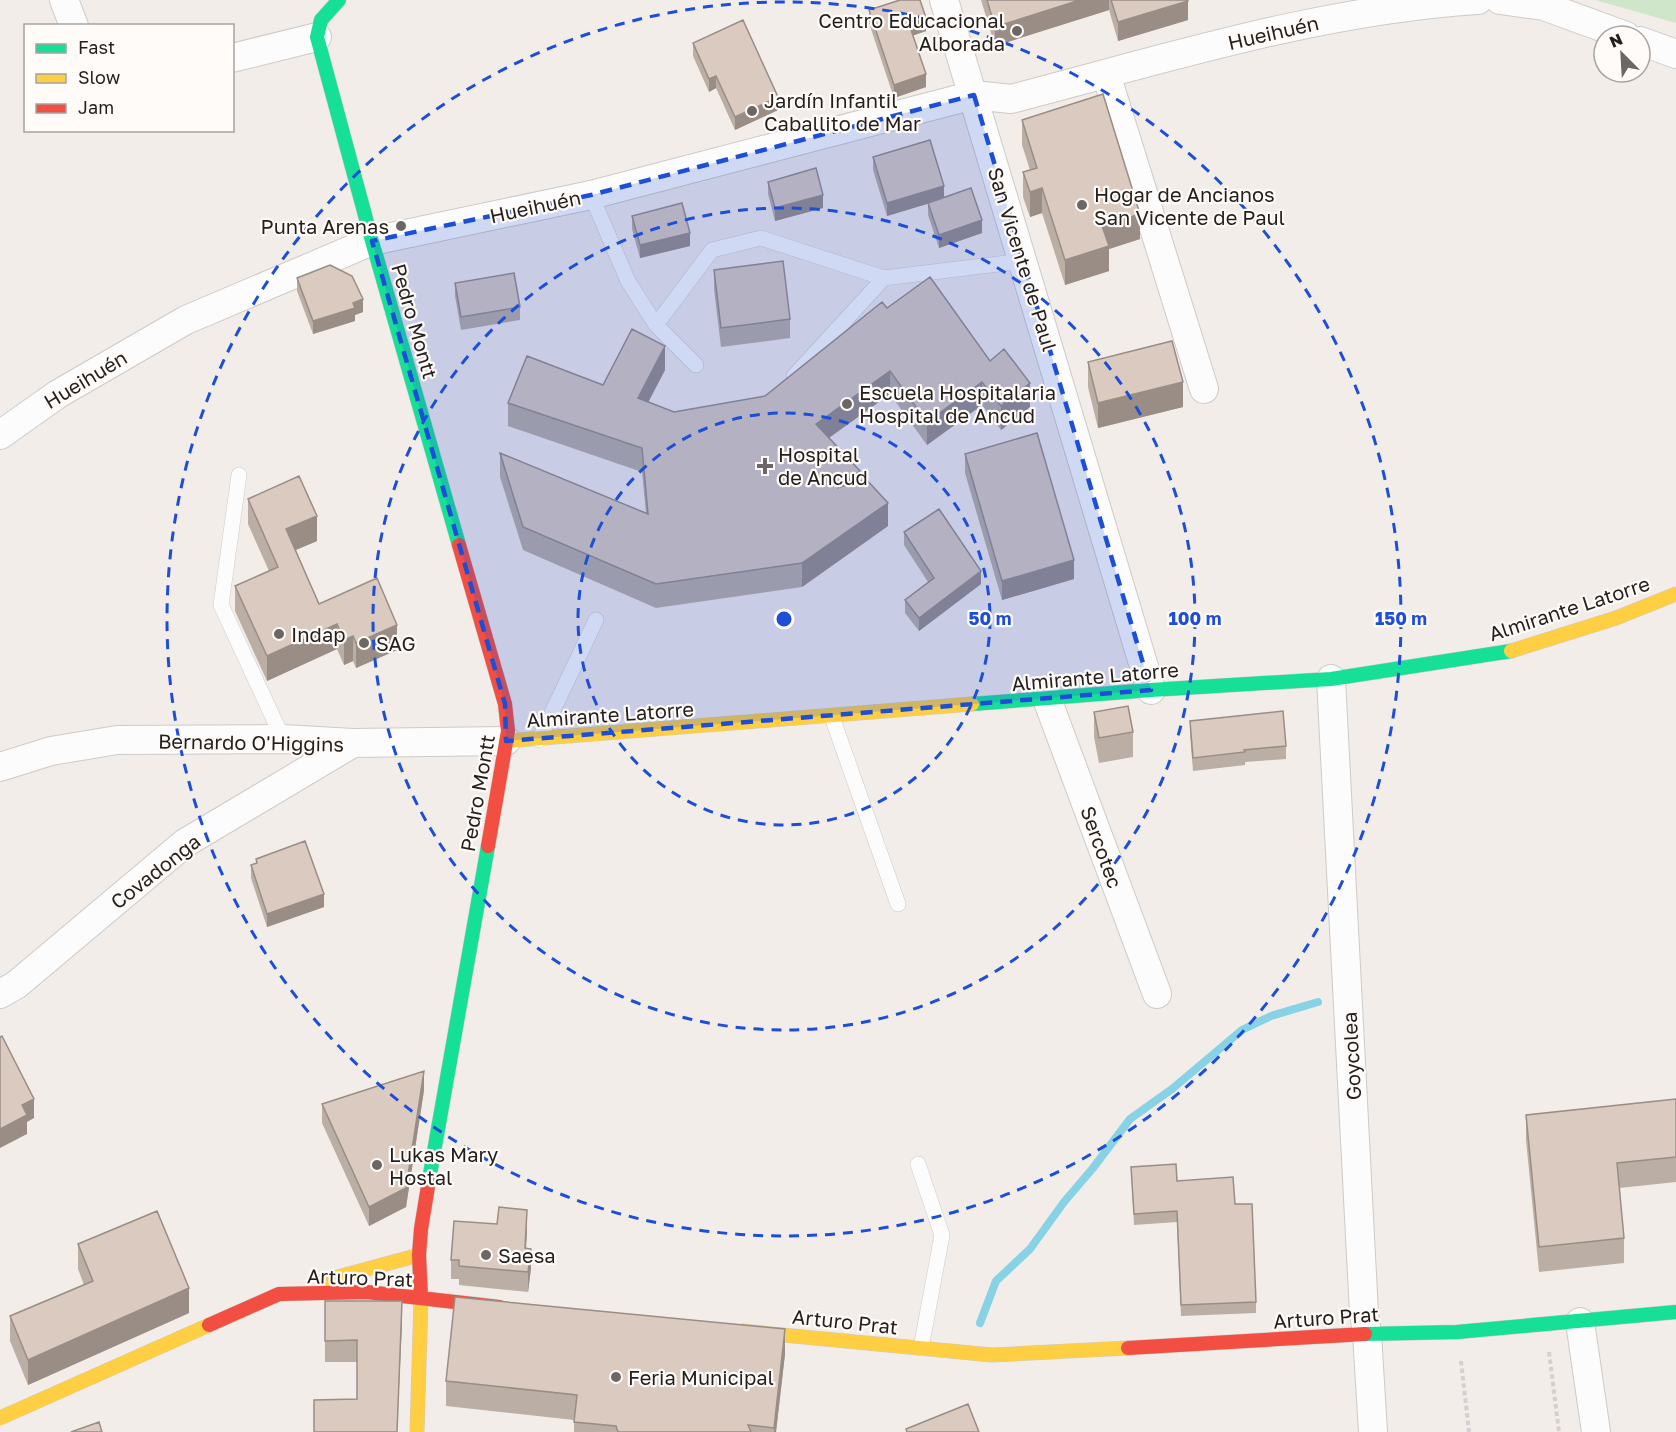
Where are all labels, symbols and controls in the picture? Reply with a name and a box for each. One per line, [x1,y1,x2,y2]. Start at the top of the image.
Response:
place label: Centro Educacional Alborada [818,8,1005,55]
street label: Hueihuén [1225,10,1321,54]
legend [24,24,234,132]
marker: Centro Educacional Alborada [1010,24,1024,38]
north arrow [1592,24,1652,84]
text: N [1606,29,1626,52]
text: Fast [78,36,115,58]
text: Slow [78,66,121,88]
place label: Jardín Infantil Caballito de Mar [764,88,921,135]
text: Jam [78,96,114,118]
marker: Jardín Infantil Caballito de Mar [745,104,759,118]
street label: San Vicente de Paul [984,164,1062,354]
place label: Hogar de Ancianos San Vicente de Paul [1094,182,1285,229]
street label: Hueihuén [487,185,583,227]
marker: Hogar de Ancianos San Vicente de Paul [1075,198,1089,212]
place label: Punta Arenas [261,214,389,238]
marker: Punta Arenas [394,219,408,233]
street label: Pedro Montt [387,261,443,381]
street label: Hueihuén [39,345,131,413]
place label: Escuela Hospitalaria Hospital de Ancud [859,380,1056,427]
marker: Escuela Hospitalaria Hospital de Ancud [840,397,854,411]
place label: Hospital de Ancud [778,442,868,489]
marker: Hospital de Ancud [756,457,774,475]
street label: Almirante Latorre [1486,571,1652,645]
text: 50 m [969,607,1011,629]
text: 100 m [1169,607,1221,629]
text: 150 m [1375,607,1427,629]
centre of rings [774,609,794,629]
place label: Indap [291,622,345,646]
marker: Indap [272,627,286,641]
place label: SAG [376,631,416,655]
marker: SAG [357,636,371,650]
street label: Almirante Latorre [1010,657,1180,695]
street label: Almirante Latorre [525,696,695,732]
street label: Bernardo O'Higgins [158,728,344,756]
street label: Pedro Montt [455,733,499,853]
street label: Sercotec [1076,803,1128,891]
street label: Covadonga [105,829,205,913]
street label: Goycolea [1337,1011,1365,1101]
place label: Lukas Mary Hostal [389,1142,498,1189]
marker: Lukas Mary Hostal [370,1158,384,1172]
place label: Saesa [498,1243,556,1267]
marker: Saesa [479,1248,493,1262]
street label: Arturo Prat [307,1263,413,1291]
street label: Arturo Prat [1272,1301,1380,1333]
street label: Arturo Prat [791,1304,899,1338]
place label: Feria Municipal [628,1365,774,1389]
marker: Feria Municipal [609,1370,623,1384]

